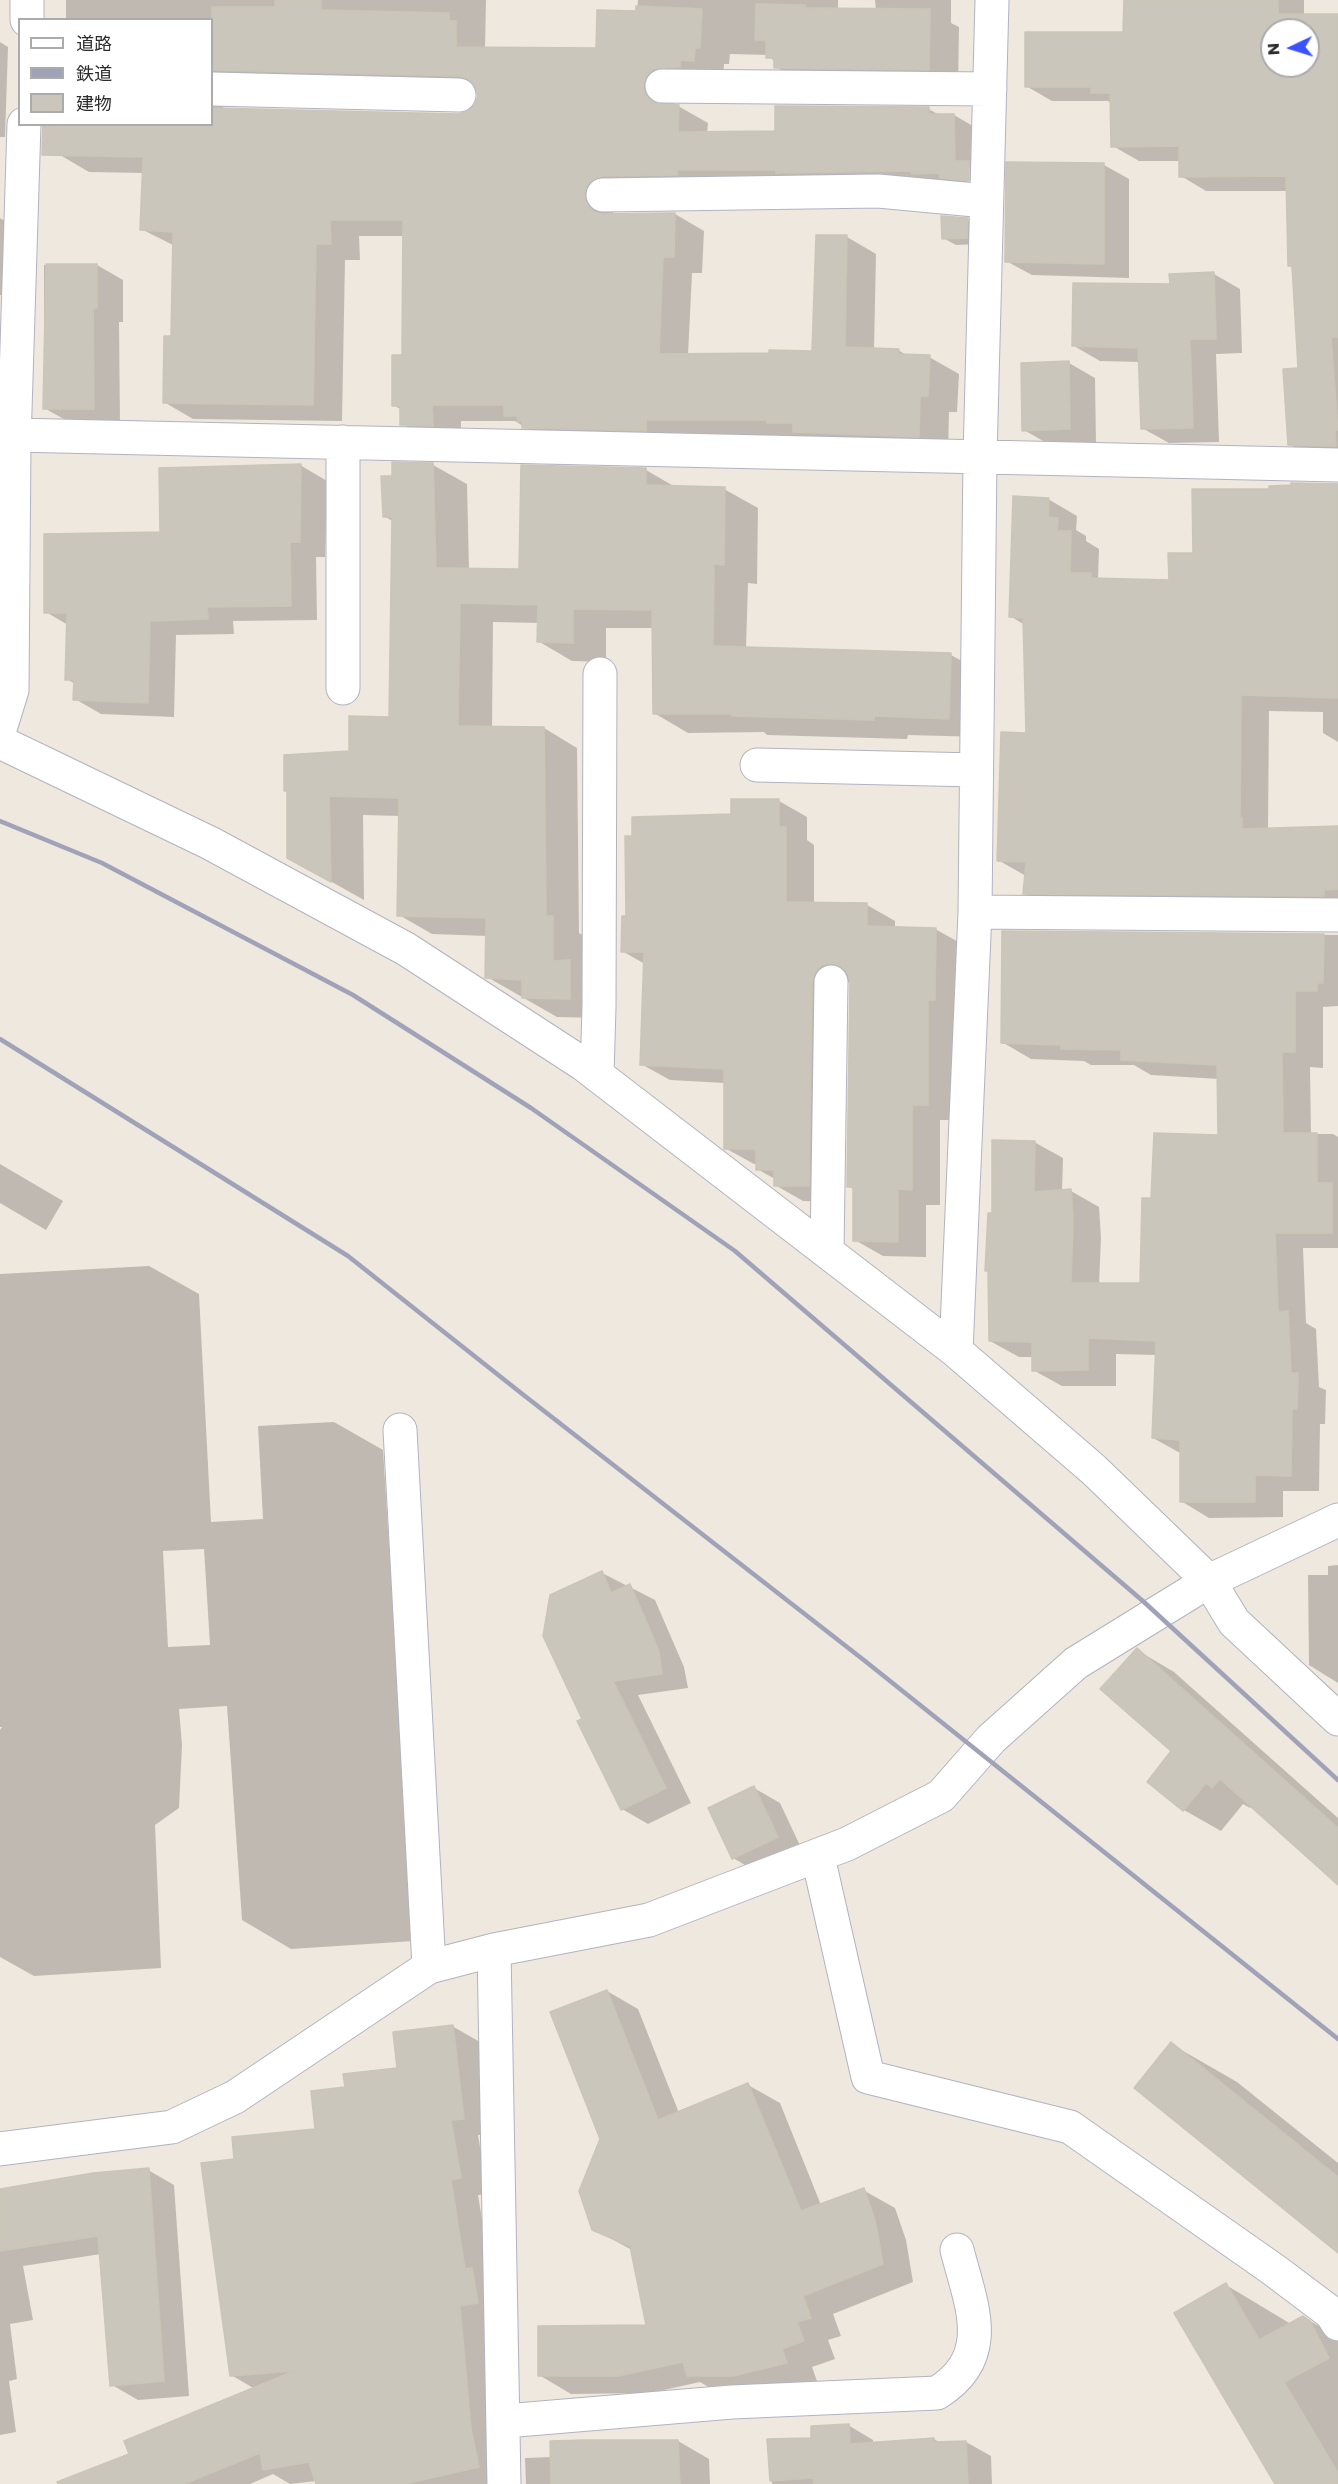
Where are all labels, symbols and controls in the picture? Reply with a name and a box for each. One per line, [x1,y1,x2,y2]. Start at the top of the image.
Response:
legend [18,18,213,126]
north arrow [1260,18,1320,78]
text: 道路 [76,31,112,56]
text: N [1262,42,1285,56]
text: 鉄道 [76,61,112,86]
text: 建物 [76,91,112,116]

